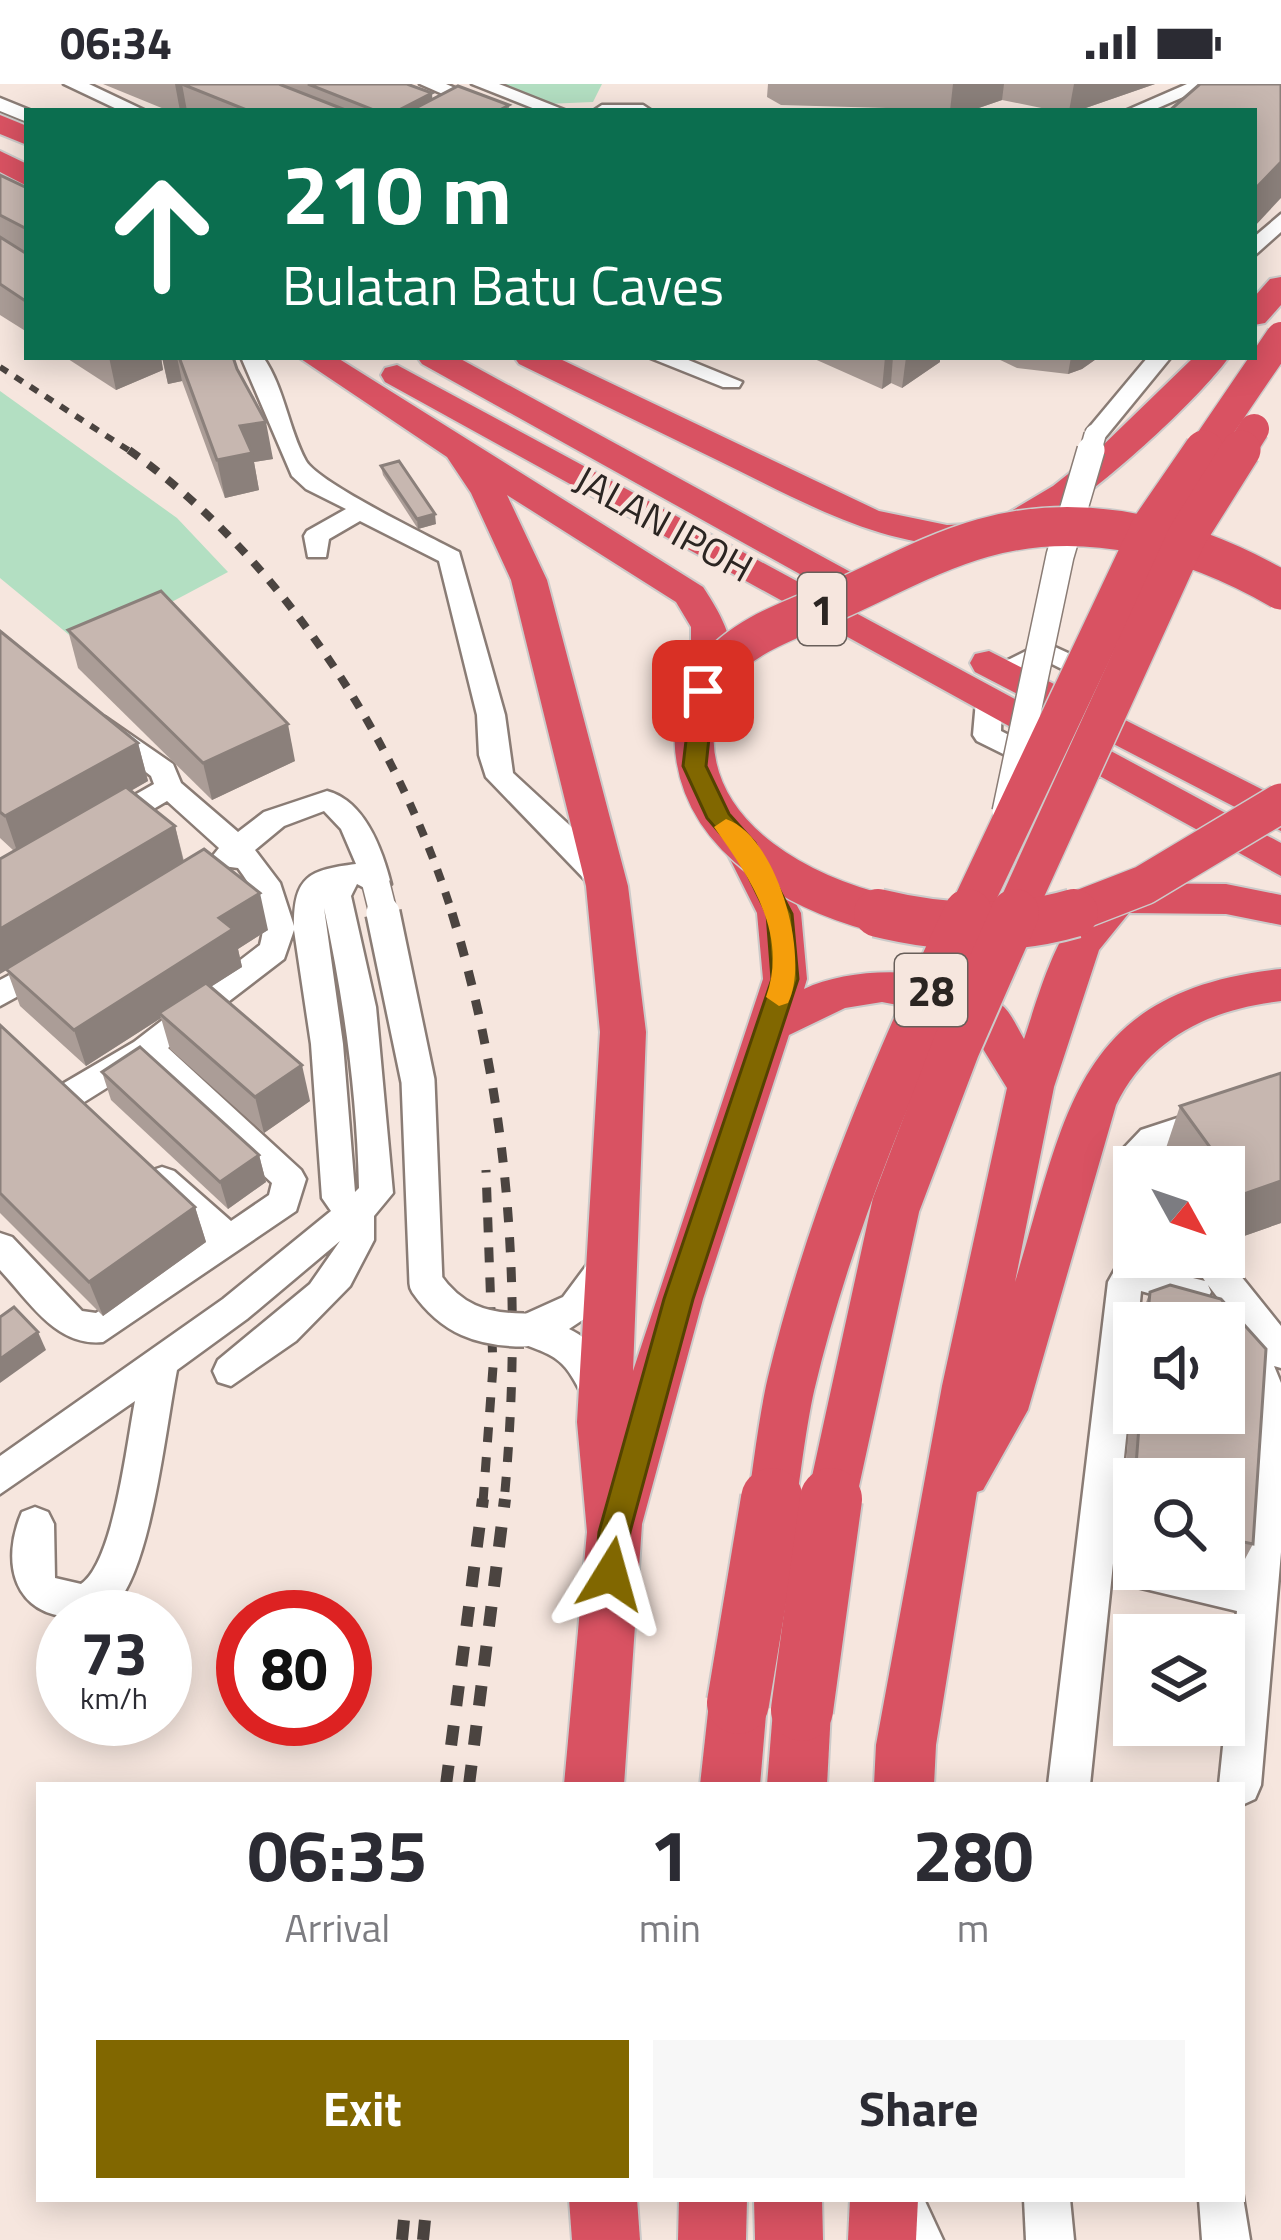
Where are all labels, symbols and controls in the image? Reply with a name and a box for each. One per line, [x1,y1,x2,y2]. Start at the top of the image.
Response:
text: 06:34 [60,8,172,76]
text: 210 m [282,129,512,257]
icon: ahead [84,156,240,312]
text: Bulatan Batu Caves [282,244,724,326]
street label: JALAN IPOH [564,450,764,596]
road number: 1 [798,573,846,645]
pin [652,640,754,742]
icon: arrive [670,658,736,724]
road number: 28 [895,954,967,1026]
north arrow [1113,1146,1245,1278]
map controls [1113,1146,1245,1746]
button: sound [1113,1302,1245,1434]
button: search [1113,1458,1245,1590]
position arrow [548,1511,674,1637]
speed limit sign: 80 [216,1590,372,1746]
text: 73 [80,1607,148,1698]
button: layers [1113,1614,1245,1746]
text: km/h [80,1675,148,1721]
text: 06:35 [248,1799,427,1909]
text: 1 [650,1799,690,1909]
text: 280 [912,1799,1033,1909]
text: Arrival [285,1898,390,1957]
text: min [639,1898,701,1957]
text: m [957,1898,989,1957]
button: Exit [96,2040,629,2178]
button: Share [653,2040,1185,2178]

